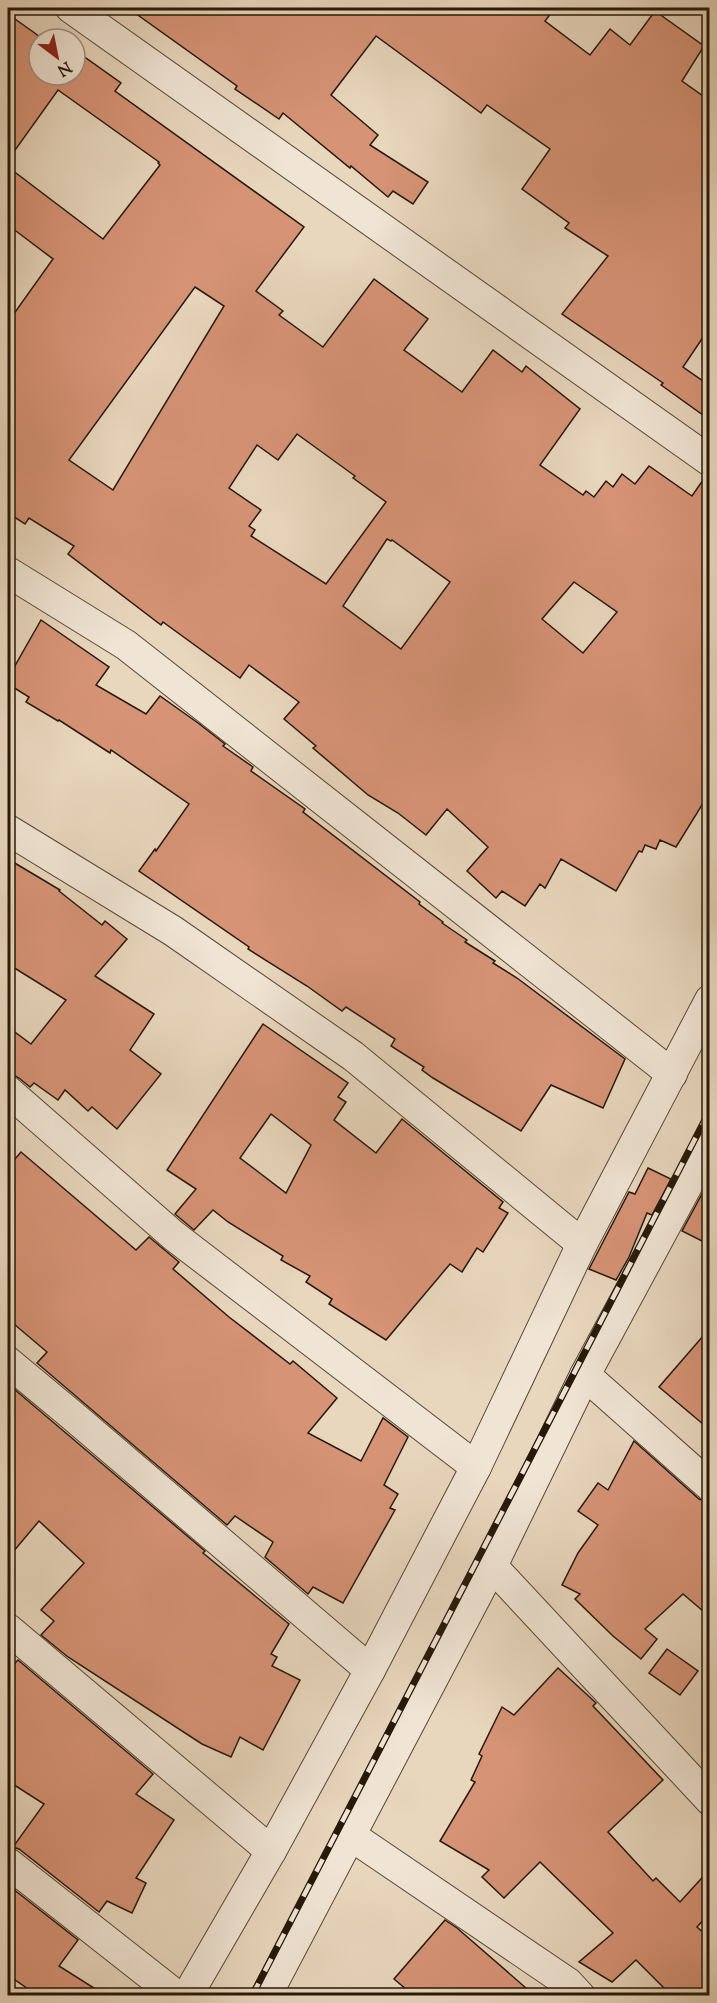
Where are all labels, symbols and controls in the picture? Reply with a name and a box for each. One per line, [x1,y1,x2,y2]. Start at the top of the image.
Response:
north arrow [27,27,87,87]
text: N [52,54,75,81]

